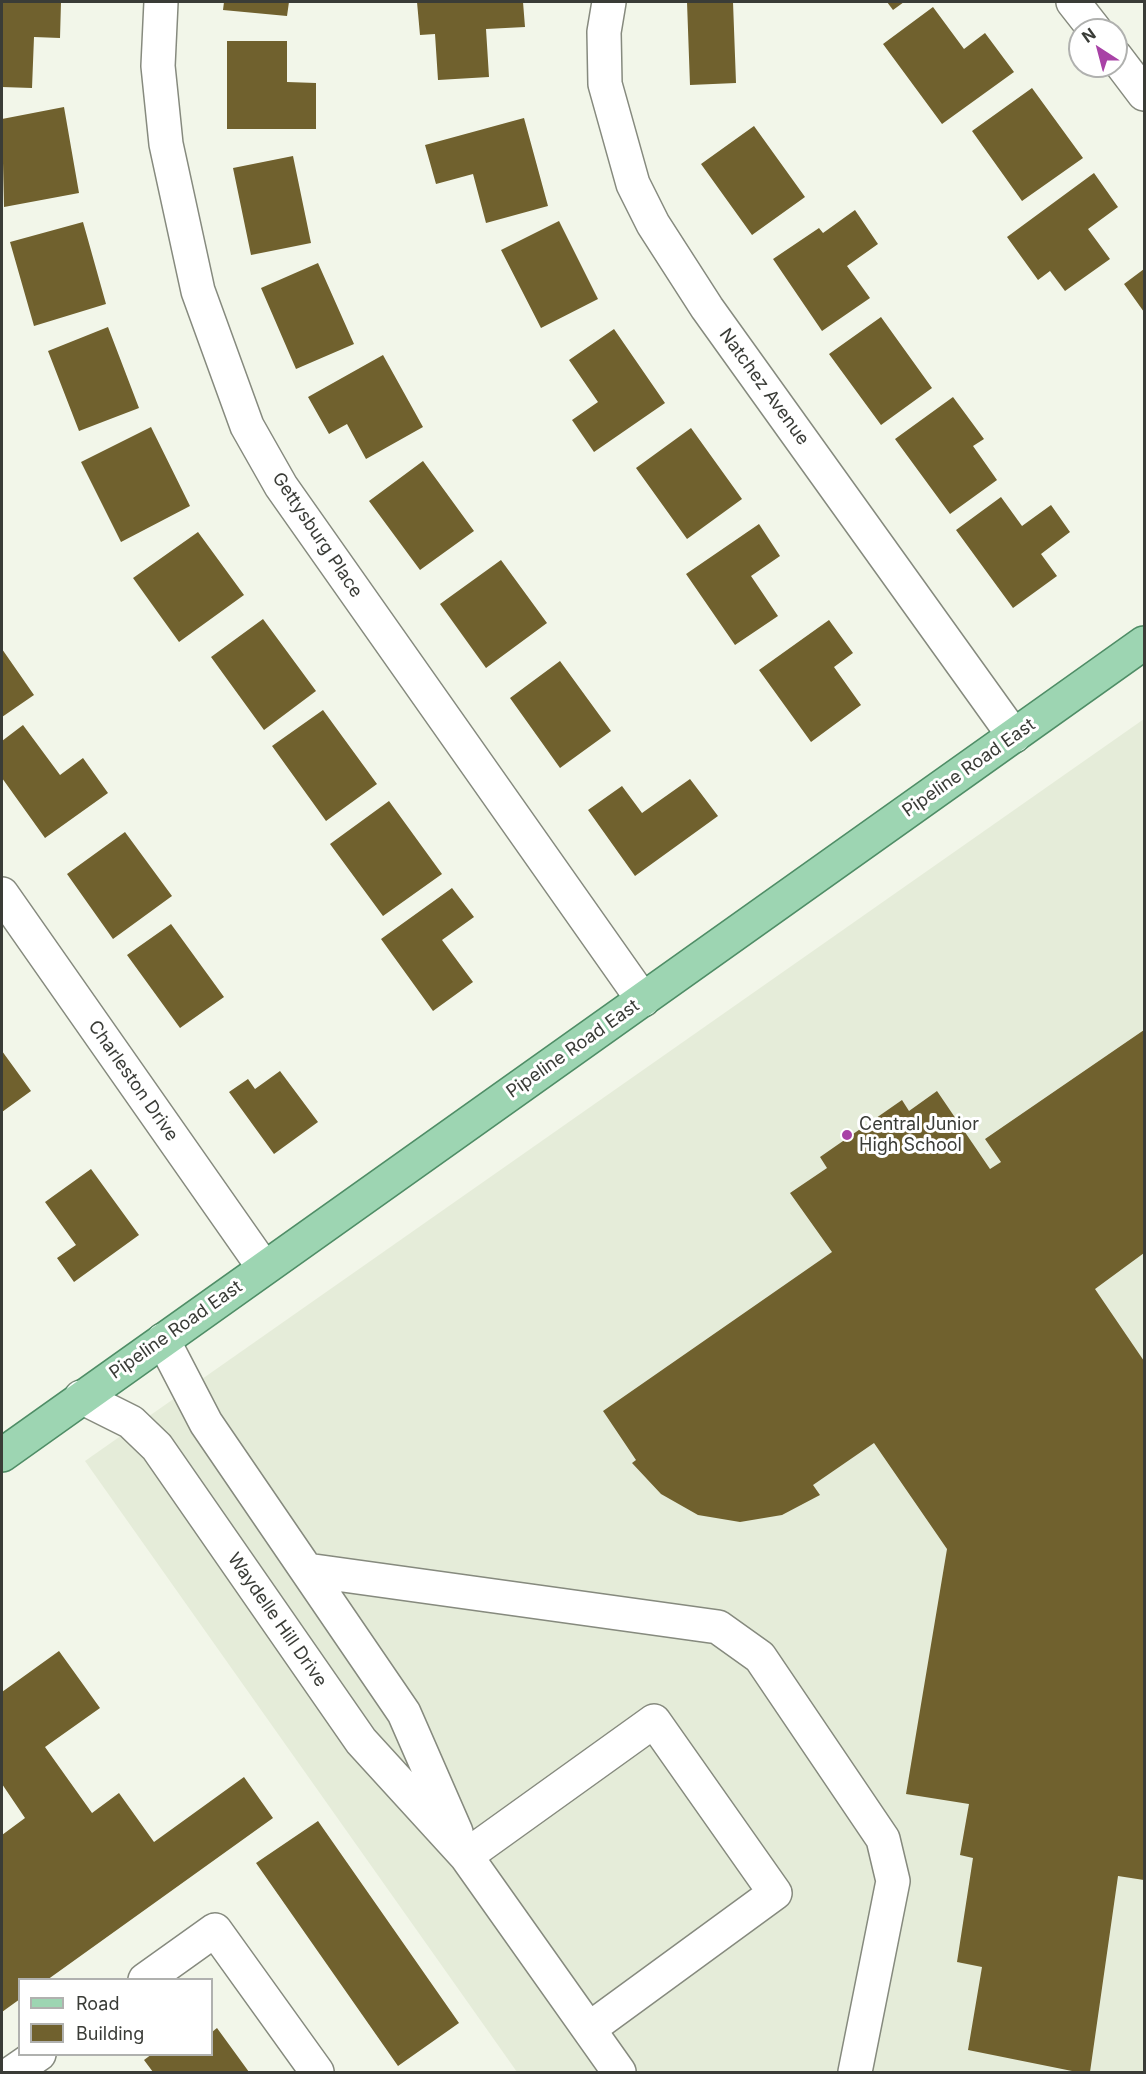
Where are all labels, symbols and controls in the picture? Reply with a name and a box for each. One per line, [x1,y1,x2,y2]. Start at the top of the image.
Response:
north arrow [1068,18,1128,78]
text: N [1078,23,1099,47]
street label: Natchez Avenue [714,325,814,449]
street label: Gettysburg Place [267,468,367,602]
street label: Pipeline Road East [898,714,1040,822]
street label: Pipeline Road East [502,995,644,1103]
street label: Charleston Drive [83,1017,183,1145]
place label: Central Junior High School [859,1114,979,1156]
marker: Central Junior High School [840,1128,854,1142]
street label: Pipeline Road East [105,1276,247,1384]
street label: Waydelle Hill Drive [223,1549,331,1691]
legend [18,1978,213,2056]
text: Road [76,1993,119,2014]
text: Building [76,2023,144,2044]

